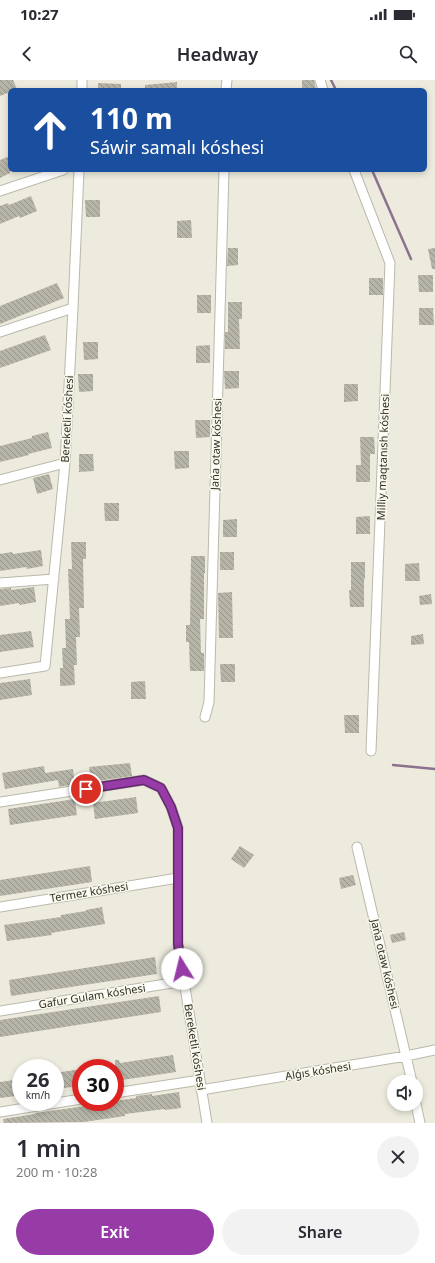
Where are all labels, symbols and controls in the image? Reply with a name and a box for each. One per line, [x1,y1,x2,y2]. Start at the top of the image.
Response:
text: 10:27 [20,4,59,24]
text: Headway [177,42,258,66]
icon: back [16,43,38,65]
icon: search [397,43,419,65]
text: 110 m [90,99,173,137]
icon: ahead [24,104,76,156]
text: Sáwir samalı kóshesi [90,135,264,159]
street label: Bereketli kóshesi [57,375,76,463]
street label: Milliy maqtanısh kóshesi [373,393,392,521]
street label: Jańa otaw kóshesi [206,398,225,491]
pin [69,772,103,806]
icon: arrive [75,778,97,800]
street label: Termez kóshesi [49,878,129,905]
street label: Jańa otaw kóshesi [368,916,403,1011]
position arrow [161,948,203,990]
street label: Gafur Gulam kóshesi [37,980,146,1011]
street label: Bereketli kóshesi [181,1003,210,1091]
street label: Alǵıs kóshesi [284,1058,352,1083]
speed limit sign: 30 [72,1059,124,1111]
text: 26 [27,1066,49,1093]
map controls [387,1075,423,1111]
button: sound [387,1075,423,1111]
text: km/h [26,1088,50,1102]
text: 1 min [16,1131,81,1164]
button: close [377,1136,419,1178]
text: 200 m · 10:28 [16,1163,97,1181]
button: Exit [16,1209,214,1255]
button: Share [222,1209,419,1255]

